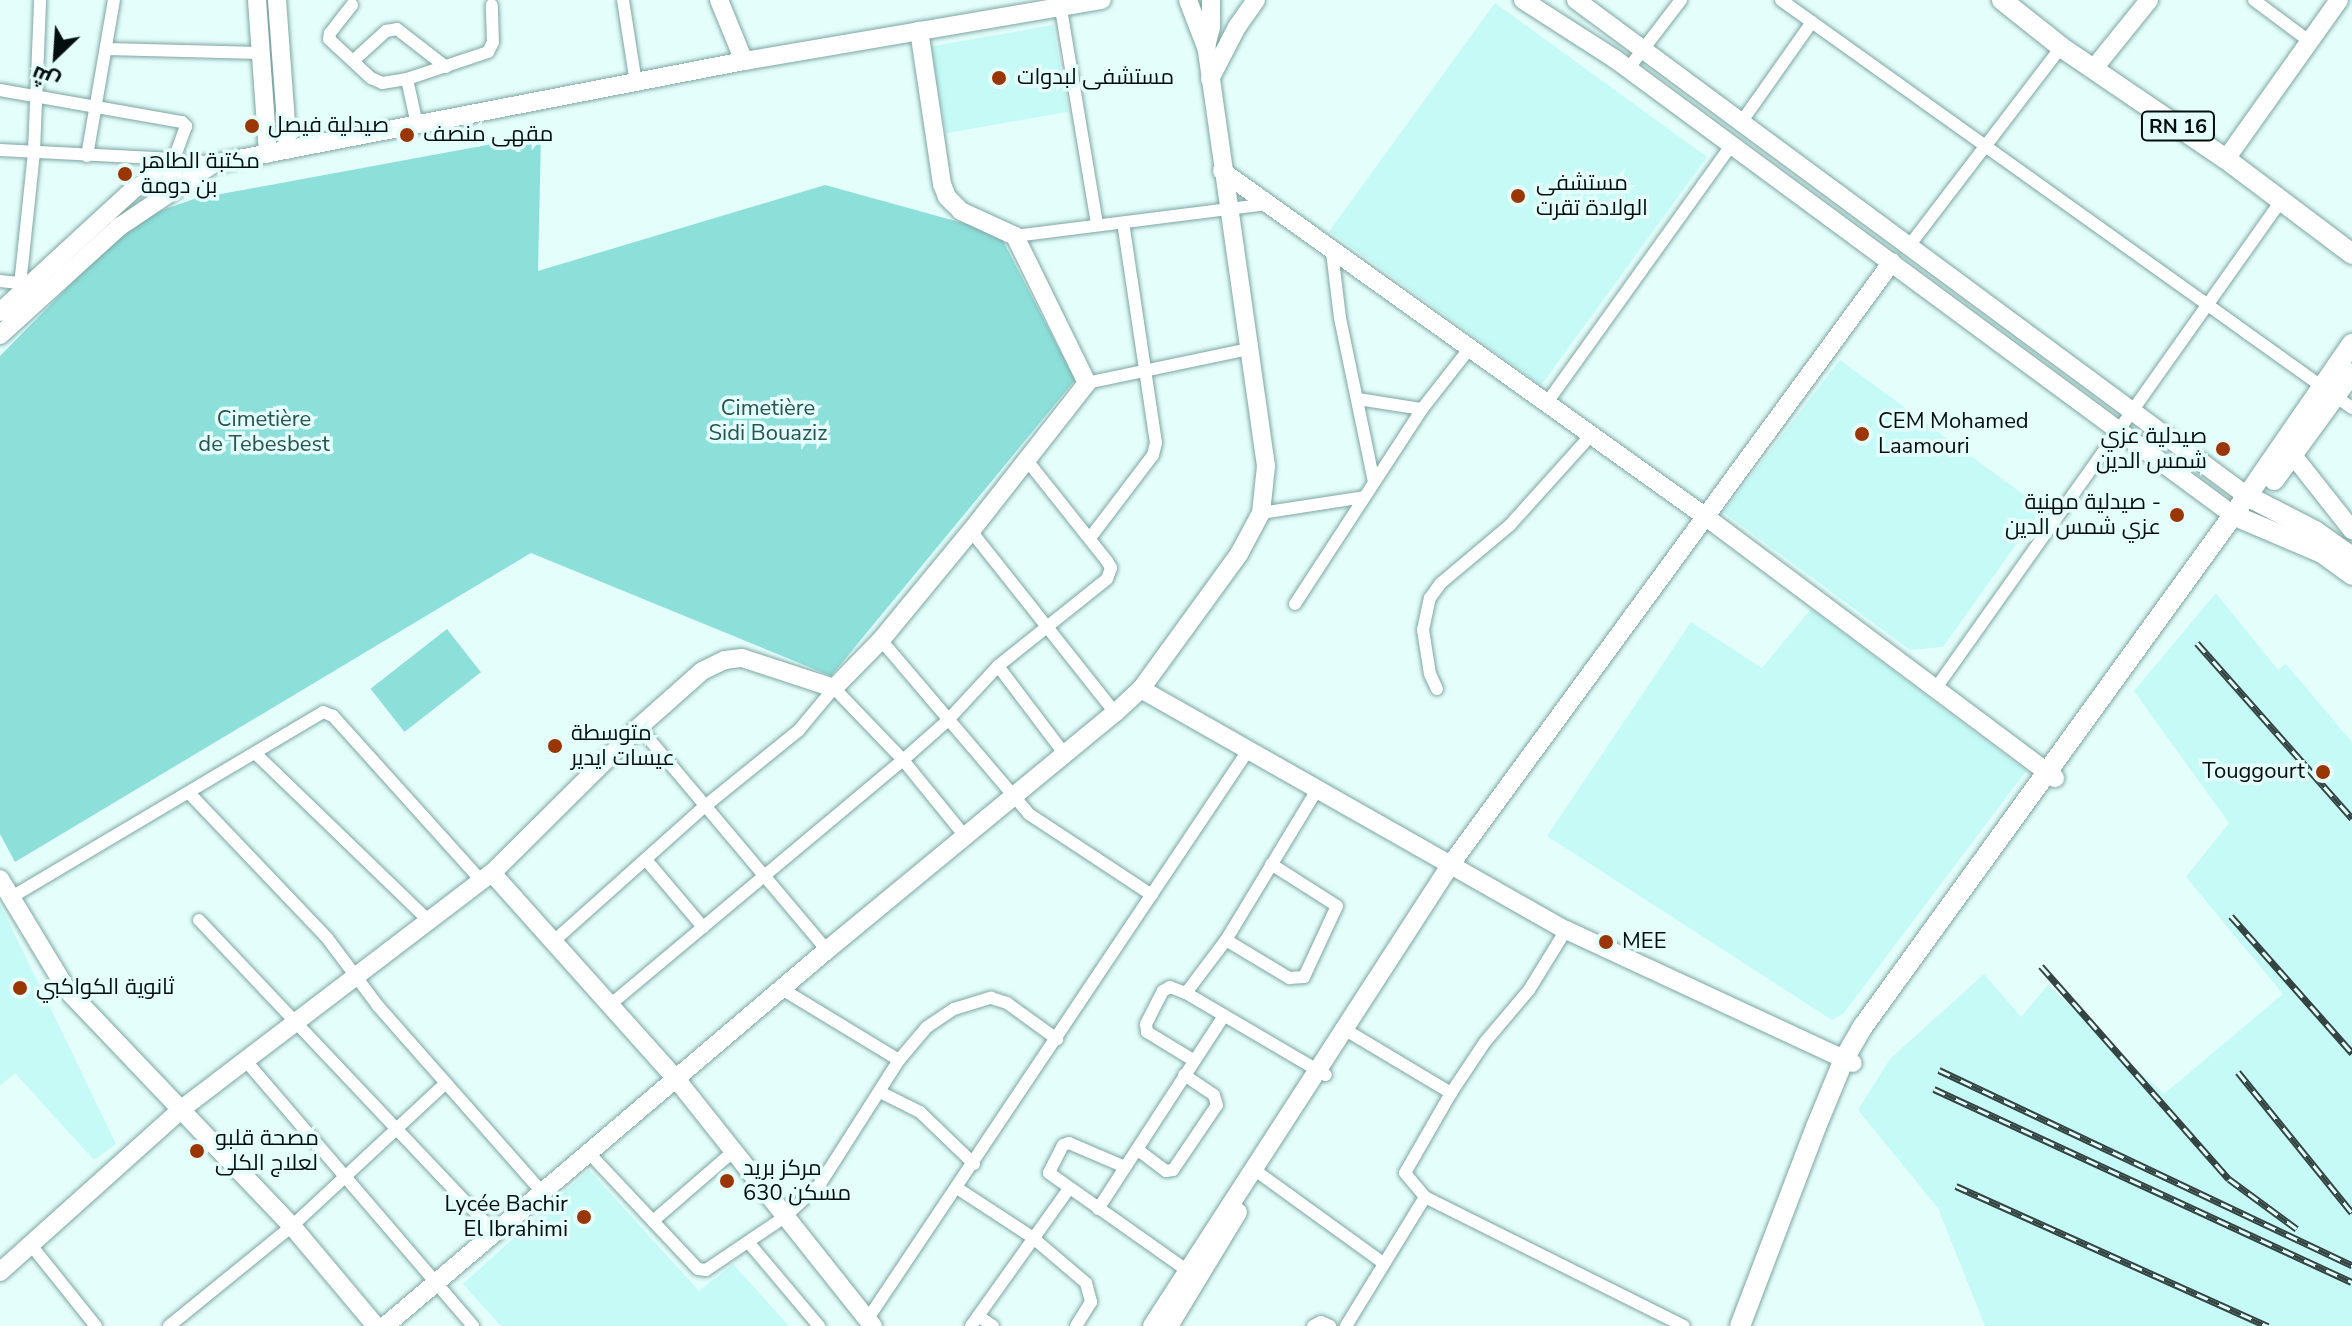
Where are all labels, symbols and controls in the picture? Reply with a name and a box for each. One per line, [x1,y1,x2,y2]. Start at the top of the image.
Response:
north arrow [16,16,96,96]
text: ش [27,58,65,97]
place label: مستشفى لبدوات [1017,65,1174,91]
marker: مستشفى لبدوات [988,67,1010,89]
road number: RN 16 [2140,110,2216,142]
place label: صيدلية فيصل [268,113,389,139]
marker: صيدلية فيصل [243,117,261,135]
place label: مقهى منصف [423,122,553,148]
marker: مقهى منصف [398,126,416,144]
place label: مكتبة الطاهر بن دومة [141,148,260,200]
marker: مكتبة الطاهر بن دومة [116,165,134,183]
place label: مستشفى الولادة تقرت [1536,170,1648,222]
marker: مستشفى الولادة تقرت [1507,185,1529,207]
park label: Cimetière Sidi Bouaziz [709,395,827,446]
park label: Cimetière de Tebesbest [198,406,330,458]
place label: CEM Mohamed Laamouri [1878,408,2029,460]
place label: صيدلية عزي شمس الدين [2096,423,2207,474]
marker: CEM Mohamed Laamouri [1853,425,1871,443]
marker: صيدلية عزي شمس الدين [2214,440,2232,458]
place label: صيدلية مهنية - عزي شمس الدين [2005,489,2161,540]
marker: صيدلية مهنية - عزي شمس الدين [2168,506,2186,524]
place label: متوسطة عيسات ايدير [571,720,675,772]
marker: متوسطة عيسات ايدير [546,737,564,755]
place label: Touggourt [2202,759,2305,785]
marker: Touggourt [2312,761,2334,783]
place label: MEE [1622,929,1666,955]
marker: MEE [1597,933,1615,951]
place label: ثانوية الكواكبي [36,975,174,1001]
marker: ثانوية الكواكبي [11,979,29,997]
place label: مصحة قلبو لعلاج الكلى [215,1125,319,1176]
marker: مصحة قلبو لعلاج الكلى [186,1140,208,1162]
place label: مركز بريد 630 مسكن [743,1155,851,1206]
marker: مركز بريد 630 مسكن [718,1172,736,1190]
place label: Lycée Bachir El Ibrahimi [445,1191,568,1242]
marker: Lycée Bachir El Ibrahimi [575,1208,593,1226]

